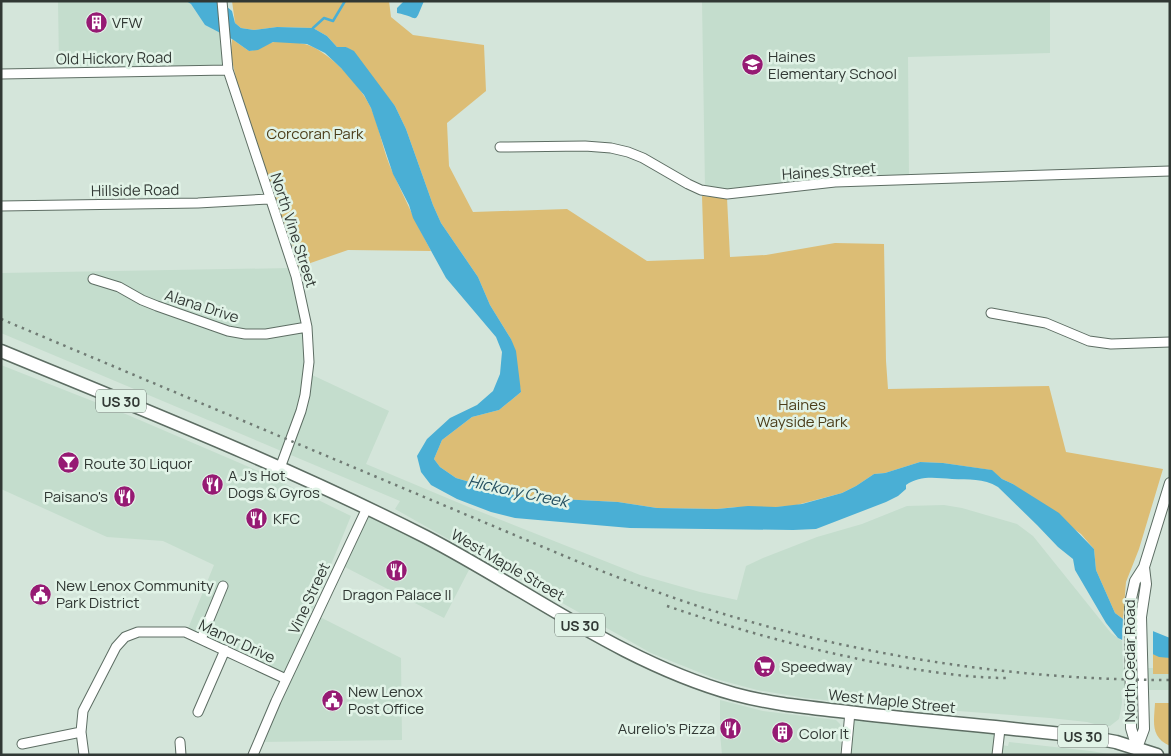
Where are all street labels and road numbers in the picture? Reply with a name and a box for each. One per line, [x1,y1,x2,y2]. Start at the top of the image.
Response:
street label: Old Hickory Road [56,46,172,70]
street label: Haines Street [781,157,877,185]
street label: North Vine Street [266,170,322,290]
street label: Hillside Road [91,179,179,201]
street label: Alana Drive [162,284,242,328]
road number: US 30 [96,390,146,412]
street label: West Maple Street [447,524,569,606]
street label: Vine Street [283,559,335,637]
street label: North Cedar Road [1119,599,1140,723]
street label: Manor Drive [195,614,279,668]
road number: US 30 [555,614,605,636]
street label: West Maple Street [827,684,957,718]
road number: US 30 [1058,724,1108,748]

